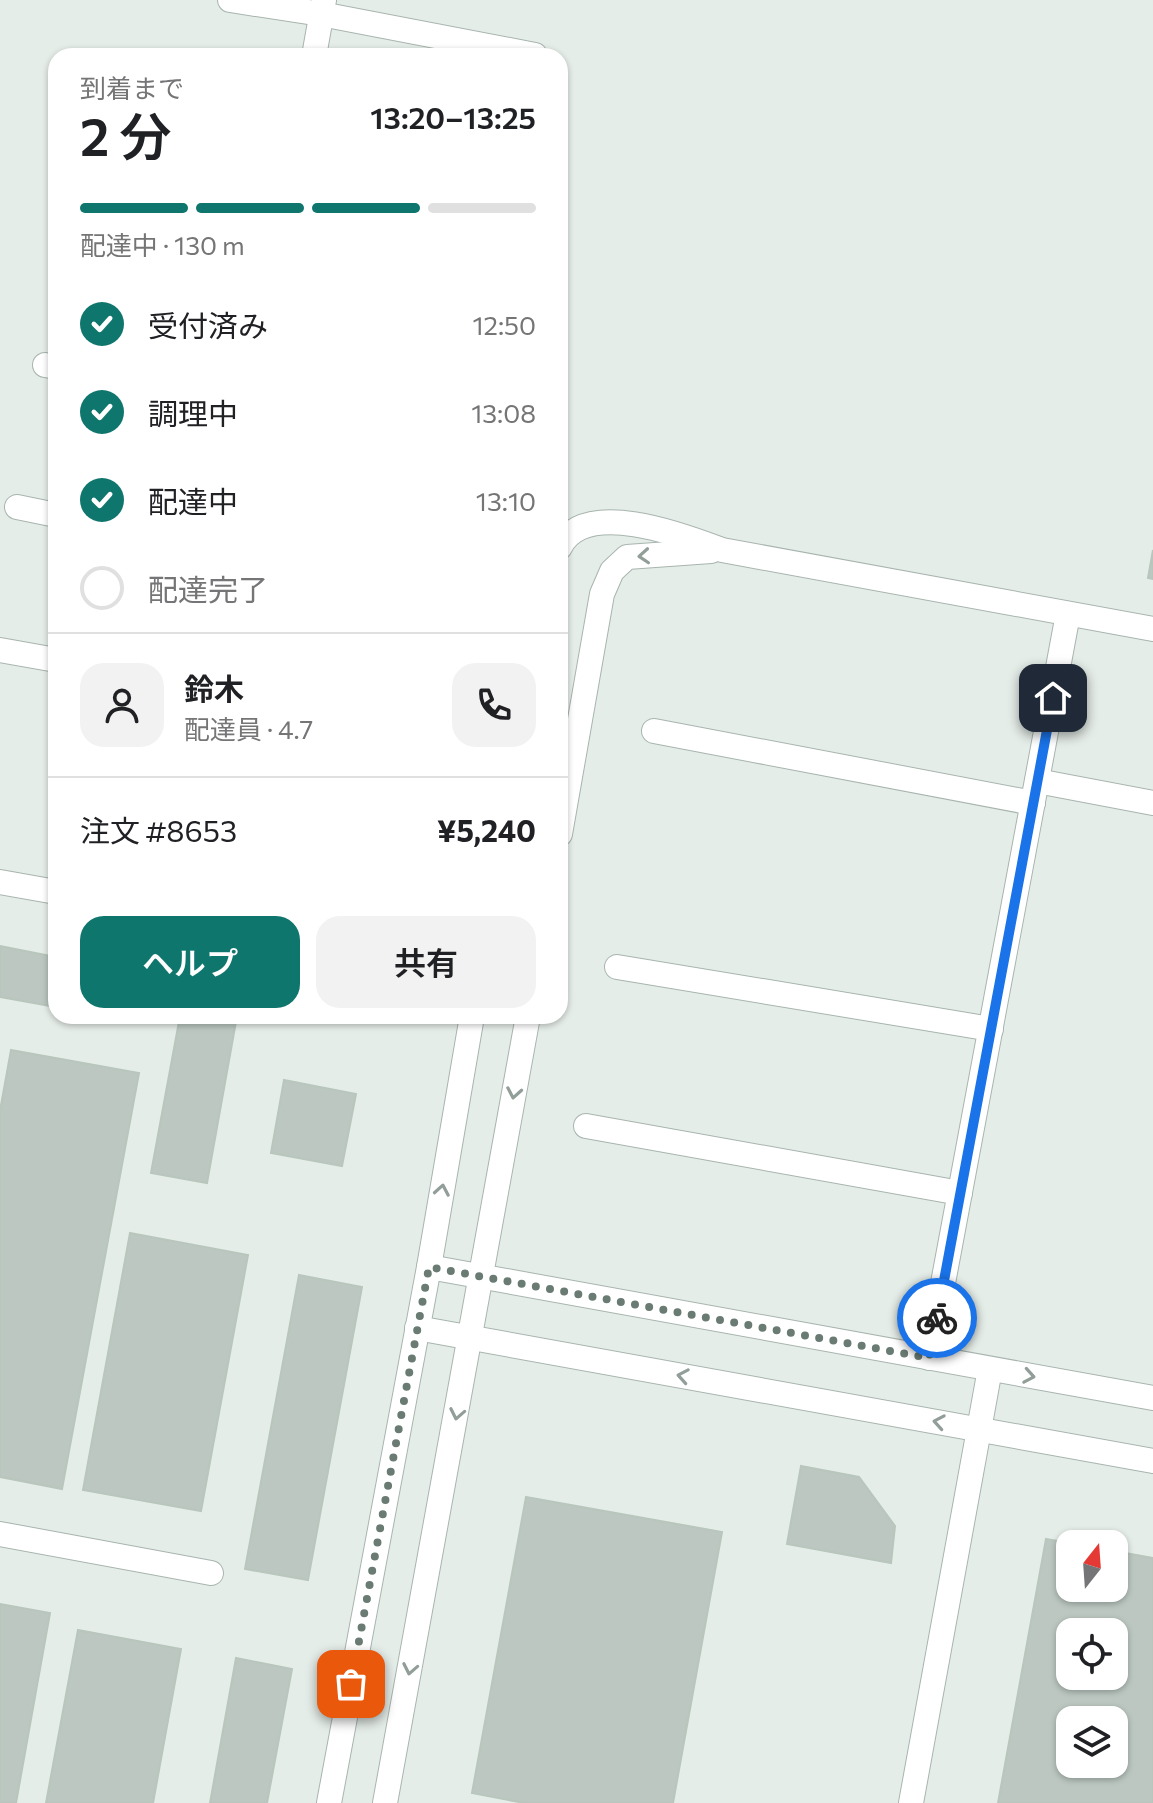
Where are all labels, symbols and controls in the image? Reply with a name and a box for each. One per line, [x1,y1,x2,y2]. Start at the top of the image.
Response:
text: 到着まで [80,72,184,103]
text: 13:20–13:25 [370,98,536,135]
text: 2 分 [80,103,171,167]
text: 配達中 · 130 m [80,229,245,260]
icon: check [80,302,124,346]
text: 受付済み [148,306,268,343]
text: 12:50 [472,309,536,340]
icon: check [80,390,124,434]
text: 調理中 [148,394,238,431]
text: 13:08 [471,397,536,428]
icon: check [80,478,124,522]
text: 配達中 [148,482,238,519]
text: 13:10 [476,485,536,516]
one-way arrow [637,547,650,564]
text: 配達完了 [148,570,268,607]
button: person [80,663,164,747]
button: phone [452,663,536,747]
pin [1019,664,1087,732]
text: 鈴木 [184,669,244,706]
icon: home [1031,676,1075,720]
text: 配達員 · 4.7 [184,713,313,744]
text: 注文 #8653 [80,811,237,848]
text: ¥5,240 [437,811,536,848]
button: ヘルプ [80,916,300,1008]
button: 共有 [316,916,536,1008]
one-way arrow [507,1086,524,1100]
one-way arrow [432,1183,449,1197]
courier [897,1278,977,1358]
icon: bike [915,1296,959,1340]
one-way arrow [1022,1366,1036,1383]
one-way arrow [676,1368,690,1385]
one-way arrow [450,1407,467,1421]
one-way arrow [932,1415,945,1432]
north arrow [1056,1530,1128,1602]
map controls [1056,1530,1128,1778]
button: locate [1056,1618,1128,1690]
pin [317,1650,385,1718]
icon: bag [329,1662,373,1706]
one-way arrow [402,1662,419,1676]
button: layers [1056,1706,1128,1778]

